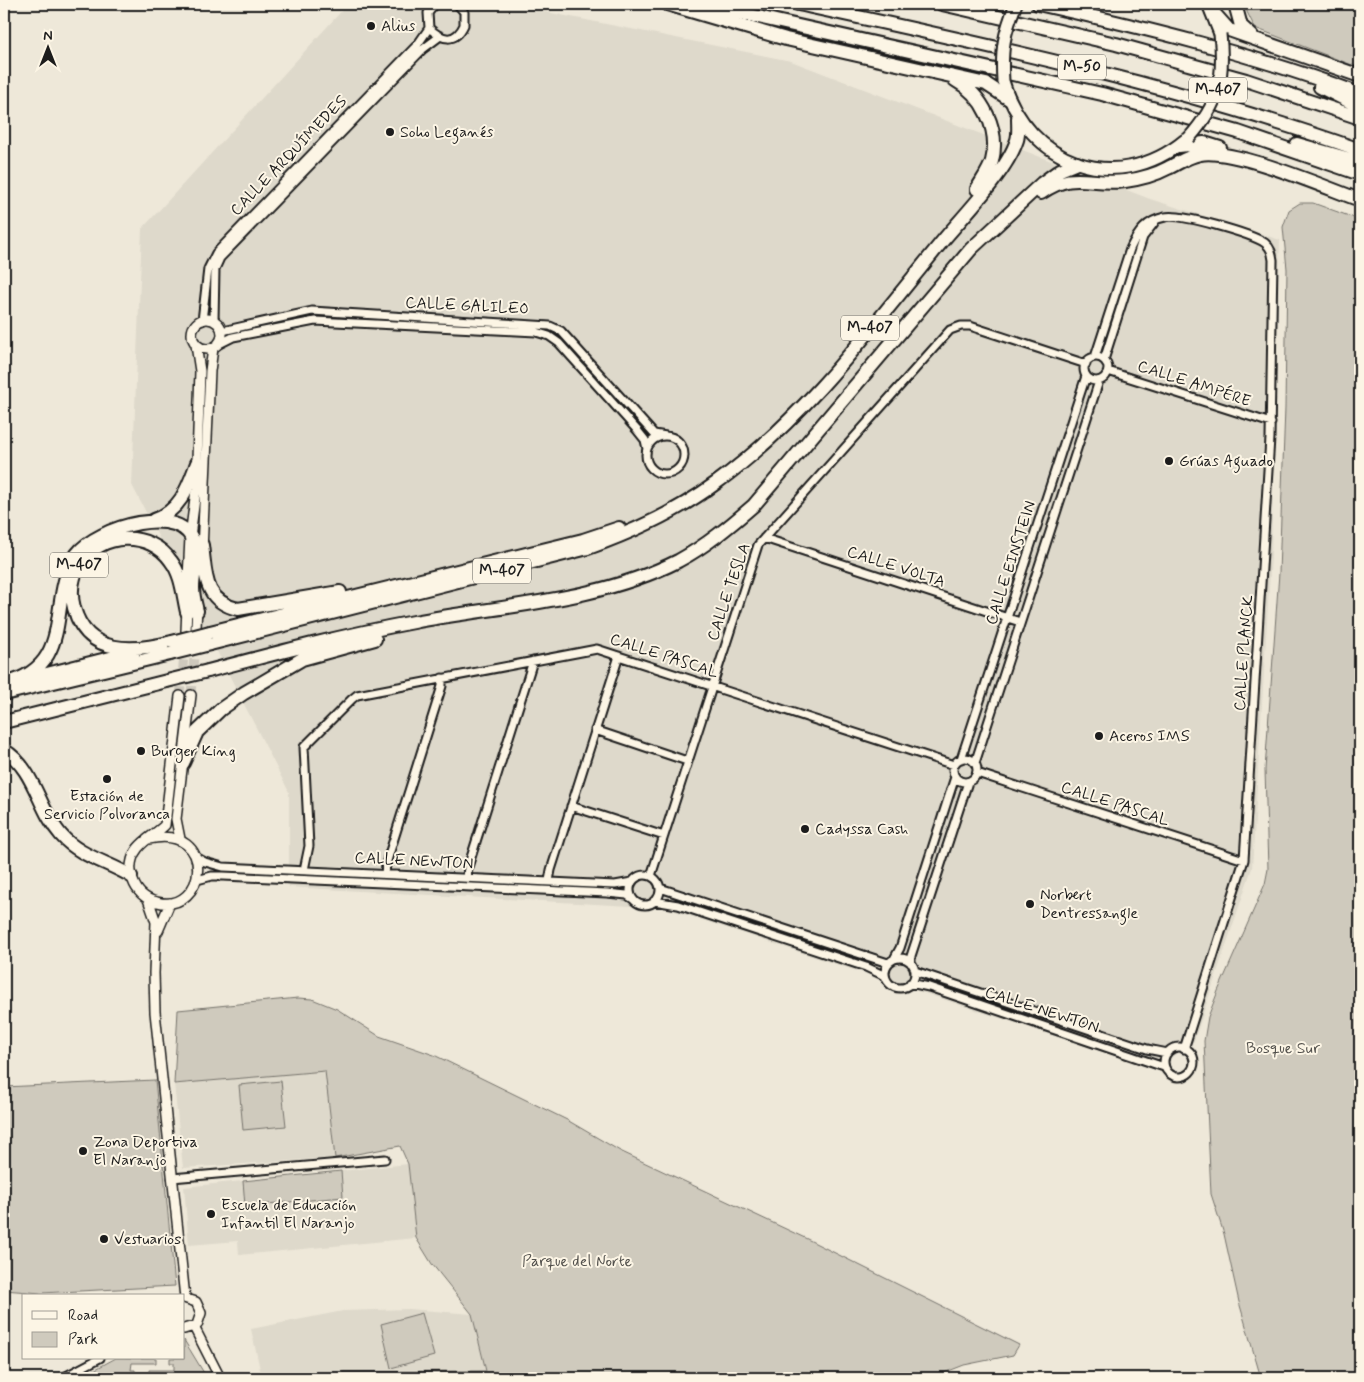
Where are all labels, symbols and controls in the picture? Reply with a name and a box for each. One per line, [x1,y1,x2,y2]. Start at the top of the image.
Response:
place label: Alius [381,16,415,37]
marker: Alius [365,20,377,32]
north arrow [22,22,72,72]
text: N [43,27,53,45]
road number: M-50 [1058,54,1106,80]
road number: M-407 [1189,78,1247,102]
street label: CALLE ARQUÍMEDES [226,91,352,221]
place label: Soho Leganés [400,122,493,144]
marker: Soho Leganés [384,126,396,138]
street label: CALLE GALILEO [405,292,529,320]
road number: M-407 [841,316,899,340]
street label: CALLE AMPÉRE [1135,356,1253,412]
place label: Grúas Aguado [1179,451,1273,473]
marker: Grúas Aguado [1163,455,1175,467]
street label: CALLE EINSTEIN [981,498,1041,628]
street label: CALLE TESLA [702,540,756,644]
street label: CALLE VOLTA [844,541,948,593]
road number: M-407 [50,552,108,578]
road number: M-407 [473,558,531,584]
street label: CALLE PLANCK [1229,594,1259,712]
street label: CALLE PASCAL [607,629,721,683]
place label: Aceros IMS [1109,726,1190,747]
marker: Aceros IMS [1093,730,1105,742]
place label: Burger King [151,741,236,763]
marker: Burger King [135,745,147,757]
marker: Estación de Servicio Polvoranca [101,773,113,785]
street label: CALLE PASCAL [1058,777,1172,831]
place label: Estación de Servicio Polvoranca [44,786,170,825]
place label: Cadyssa Cash [815,819,908,840]
marker: Cadyssa Cash [799,823,811,835]
street label: CALLE NEWTON [354,847,474,875]
place label: Norbert Dentressangle [1040,885,1138,925]
marker: Norbert Dentressangle [1024,898,1036,910]
street label: CALLE NEWTON [982,982,1102,1038]
park label: Bosque Sur [1246,1038,1320,1059]
place label: Zona Deportiva El Naranjo [93,1132,198,1171]
marker: Zona Deportiva El Naranjo [77,1145,89,1157]
place label: Escuela de Educación Infantil El Naranjo [221,1195,356,1234]
marker: Escuela de Educación Infantil El Naranjo [205,1208,217,1220]
place label: Vestuarios [114,1229,181,1250]
marker: Vestuarios [98,1233,110,1245]
park label: Parque del Norte [522,1251,633,1272]
legend [22,1294,185,1360]
text: Road [68,1306,98,1326]
text: Park [68,1330,98,1350]

